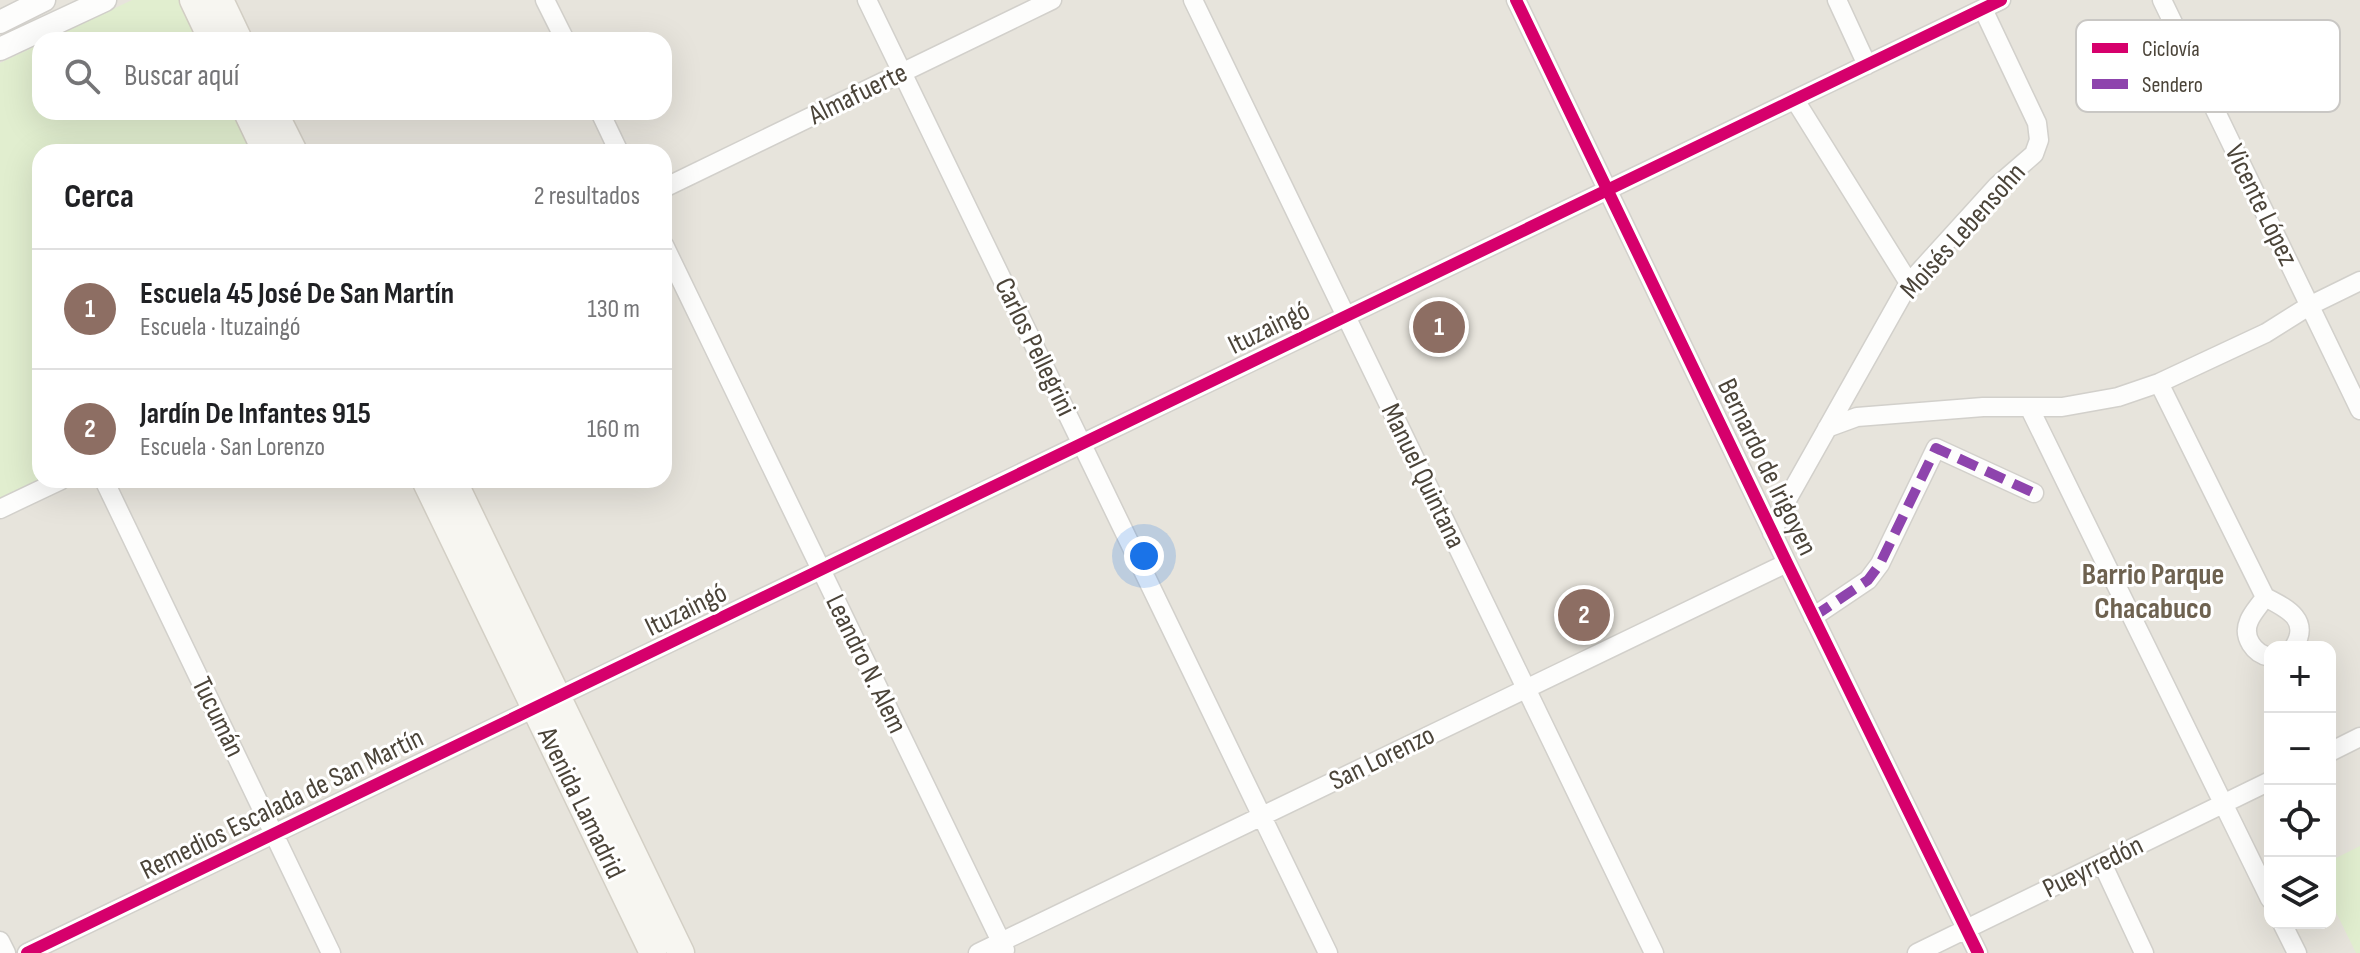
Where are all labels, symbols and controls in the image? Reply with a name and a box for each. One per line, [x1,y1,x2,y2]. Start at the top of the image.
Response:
legend [2076,20,2340,112]
search box [32,32,672,120]
text: Ciclovía [2142,36,2200,63]
icon: search [60,54,104,98]
street label: Almafuerte [803,56,913,132]
text: Buscar aquí [124,58,239,94]
text: Sendero [2142,72,2203,99]
street label: Vicente López [2217,139,2305,271]
street label: Moisés Lebensohn [1893,156,2033,306]
text: Cerca [64,176,134,217]
text: 2 resultados [534,181,640,212]
street label: Carlos Pellegrini [987,273,1083,421]
text: Escuela 45 José De San Martín [140,276,454,312]
text: 1 [85,294,95,325]
text: 130 m [588,294,640,325]
street label: Ituzaingó [1223,294,1315,362]
pin: 1 [1413,297,1465,357]
text: Escuela · Ituzaingó [140,312,300,343]
street label: Bernardo de Irigoyen [1710,373,1824,561]
text: Jardín De Infantes 915 [140,396,371,432]
street label: Manuel Quintana [1374,398,1472,554]
text: 2 [84,414,96,445]
text: 160 m [587,414,640,445]
text: Escuela · San Lorenzo [140,432,325,463]
your location [1124,536,1164,576]
district label: Barrio Parque Chacabuco [2082,557,2224,627]
street label: Ituzaingó [640,576,732,644]
pin: 2 [1558,585,1610,645]
street label: Leandro N. Alem [818,589,914,739]
map controls [2264,641,2336,929]
button: + [2264,641,2336,713]
street label: Tucumán [185,672,251,762]
button: − [2264,713,2336,785]
street label: San Lorenzo [1324,718,1440,798]
street label: Remedios Escalada de San Martín [135,721,429,887]
street label: Avenida Lamadrid [530,721,632,884]
button: locate [2264,785,2336,857]
street label: Pueyrredón [2037,829,2149,905]
button: layers [2264,857,2336,929]

